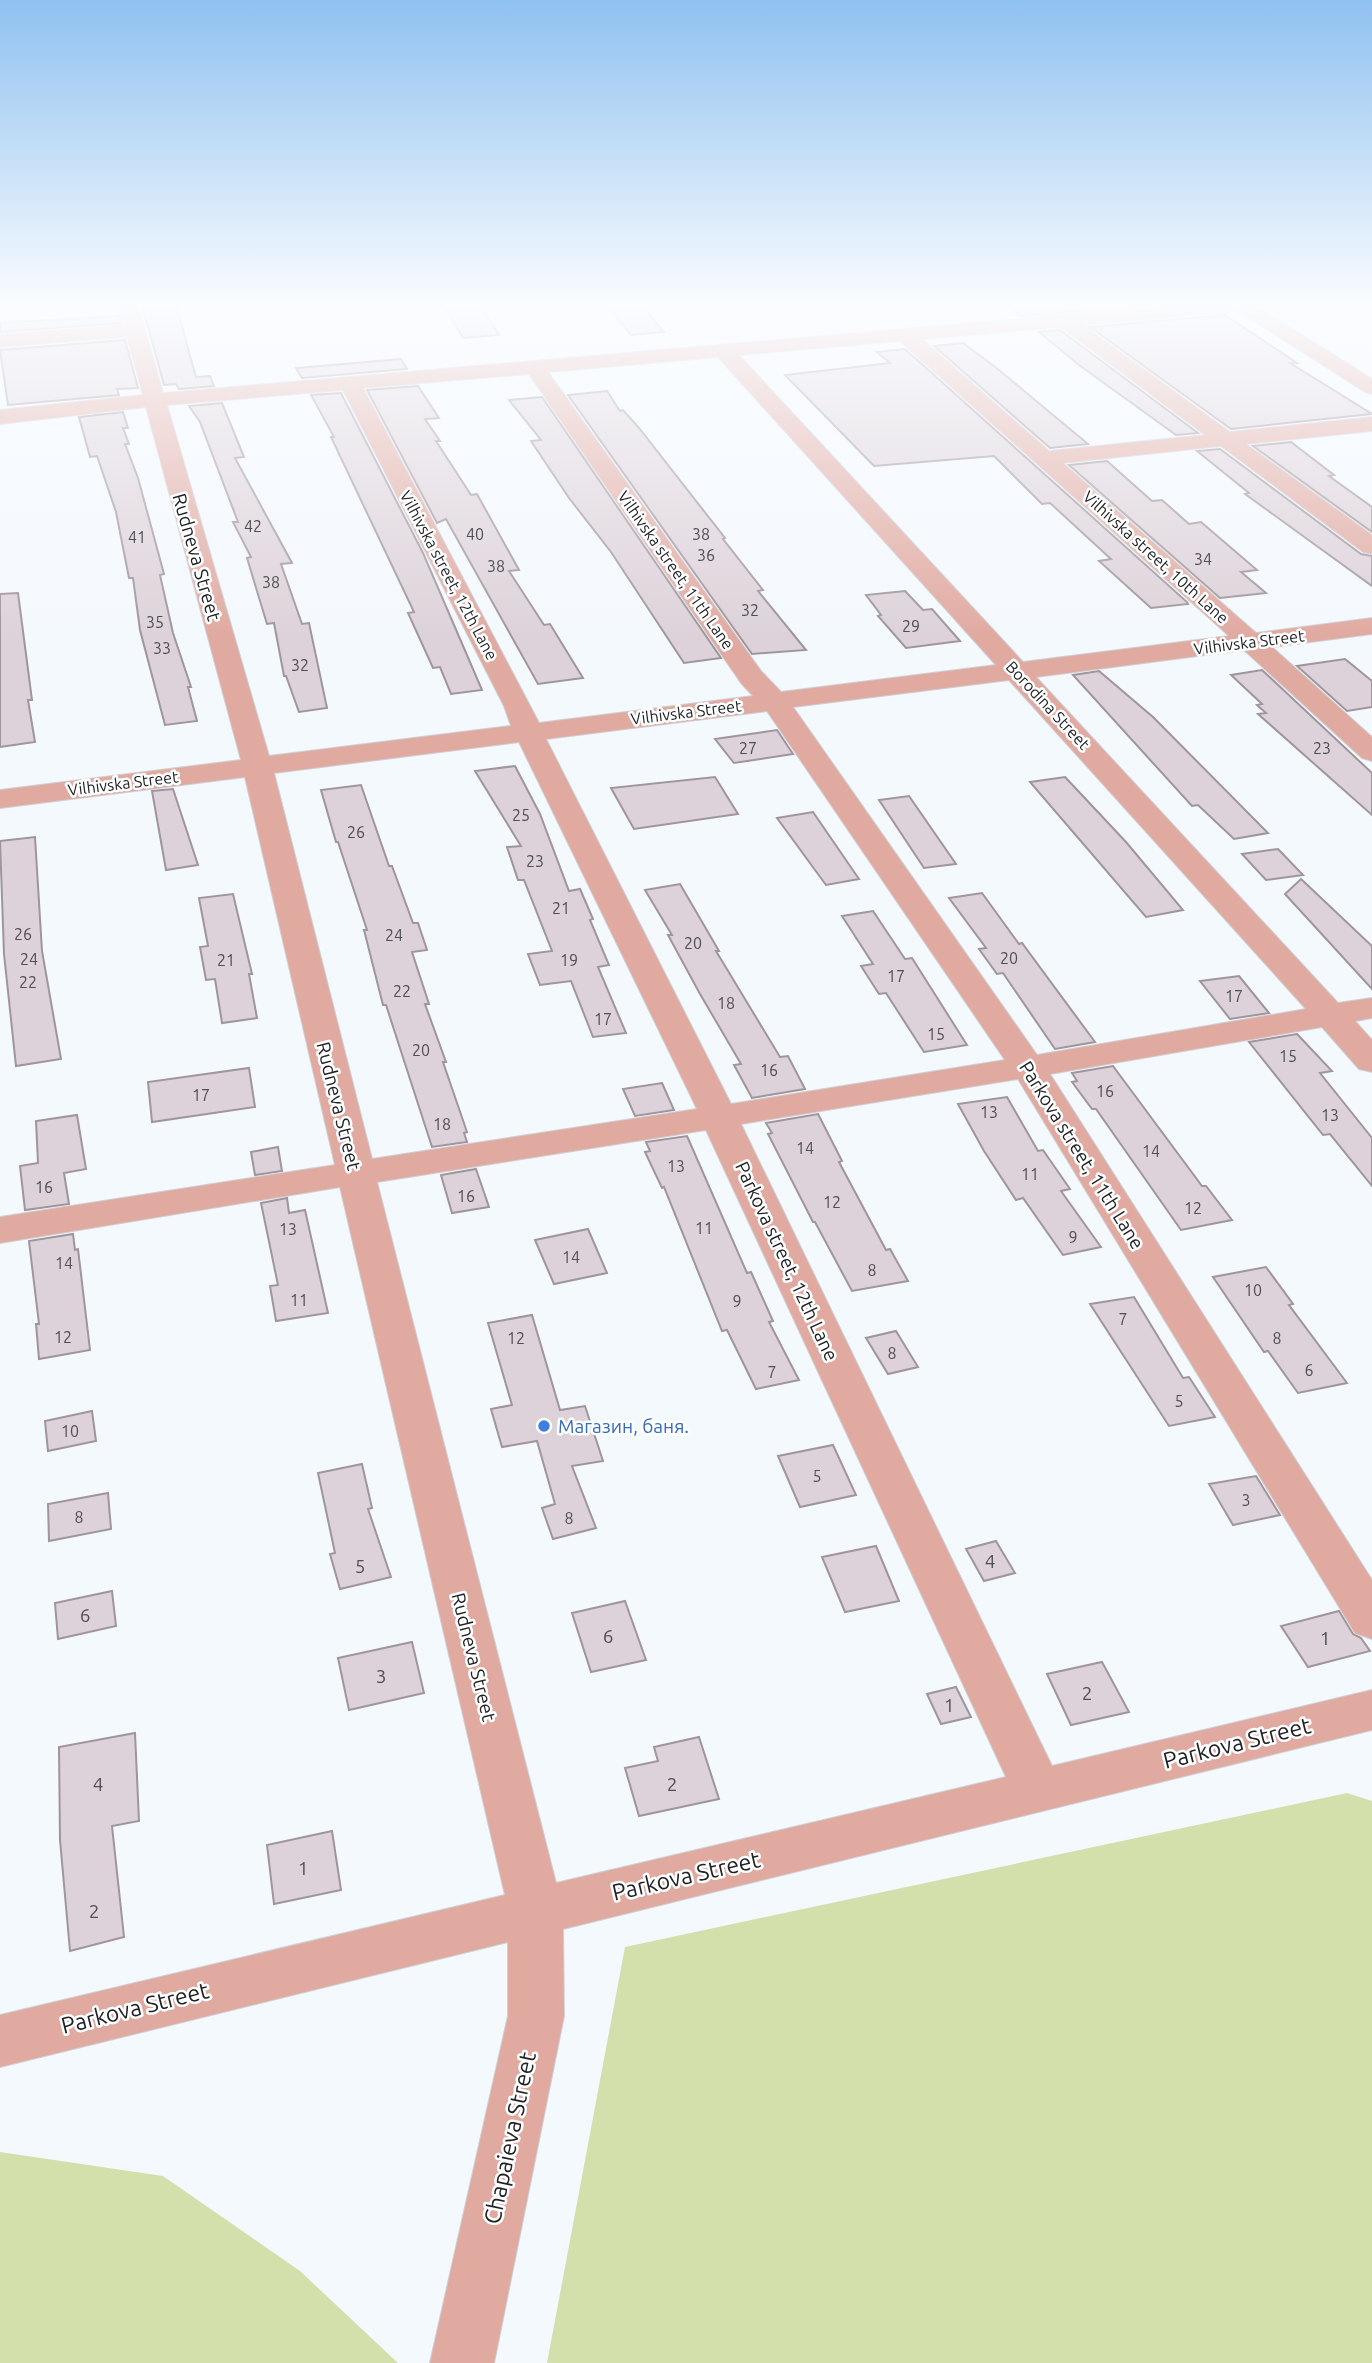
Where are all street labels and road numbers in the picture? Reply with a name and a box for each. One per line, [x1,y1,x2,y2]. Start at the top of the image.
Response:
street label: Vilhivska street, 12th Lane [397,487,501,663]
street label: Vilhivska street, 11th Lane [614,487,738,653]
street label: Vilhivska street, 10th Lane [1080,487,1232,627]
street label: Rudneva Street [168,491,226,624]
street label: Vilhivska Street [1193,626,1306,658]
street label: Borodina Street [1003,657,1094,753]
street label: Vilhivska Street [630,696,743,728]
street label: Vilhivska Street [67,767,180,799]
street label: Rudneva Street [312,1040,366,1173]
street label: Parkova street, 11th Lane [1015,1057,1149,1253]
street label: Parkova street, 12th Lane [731,1158,843,1364]
street label: Rudneva Street [447,1591,501,1724]
street label: Parkova Street [1161,1712,1313,1773]
street label: Parkova Street [609,1846,762,1905]
street label: Parkova Street [59,1977,211,2038]
street label: Chapaieva Street [479,2050,540,2226]

